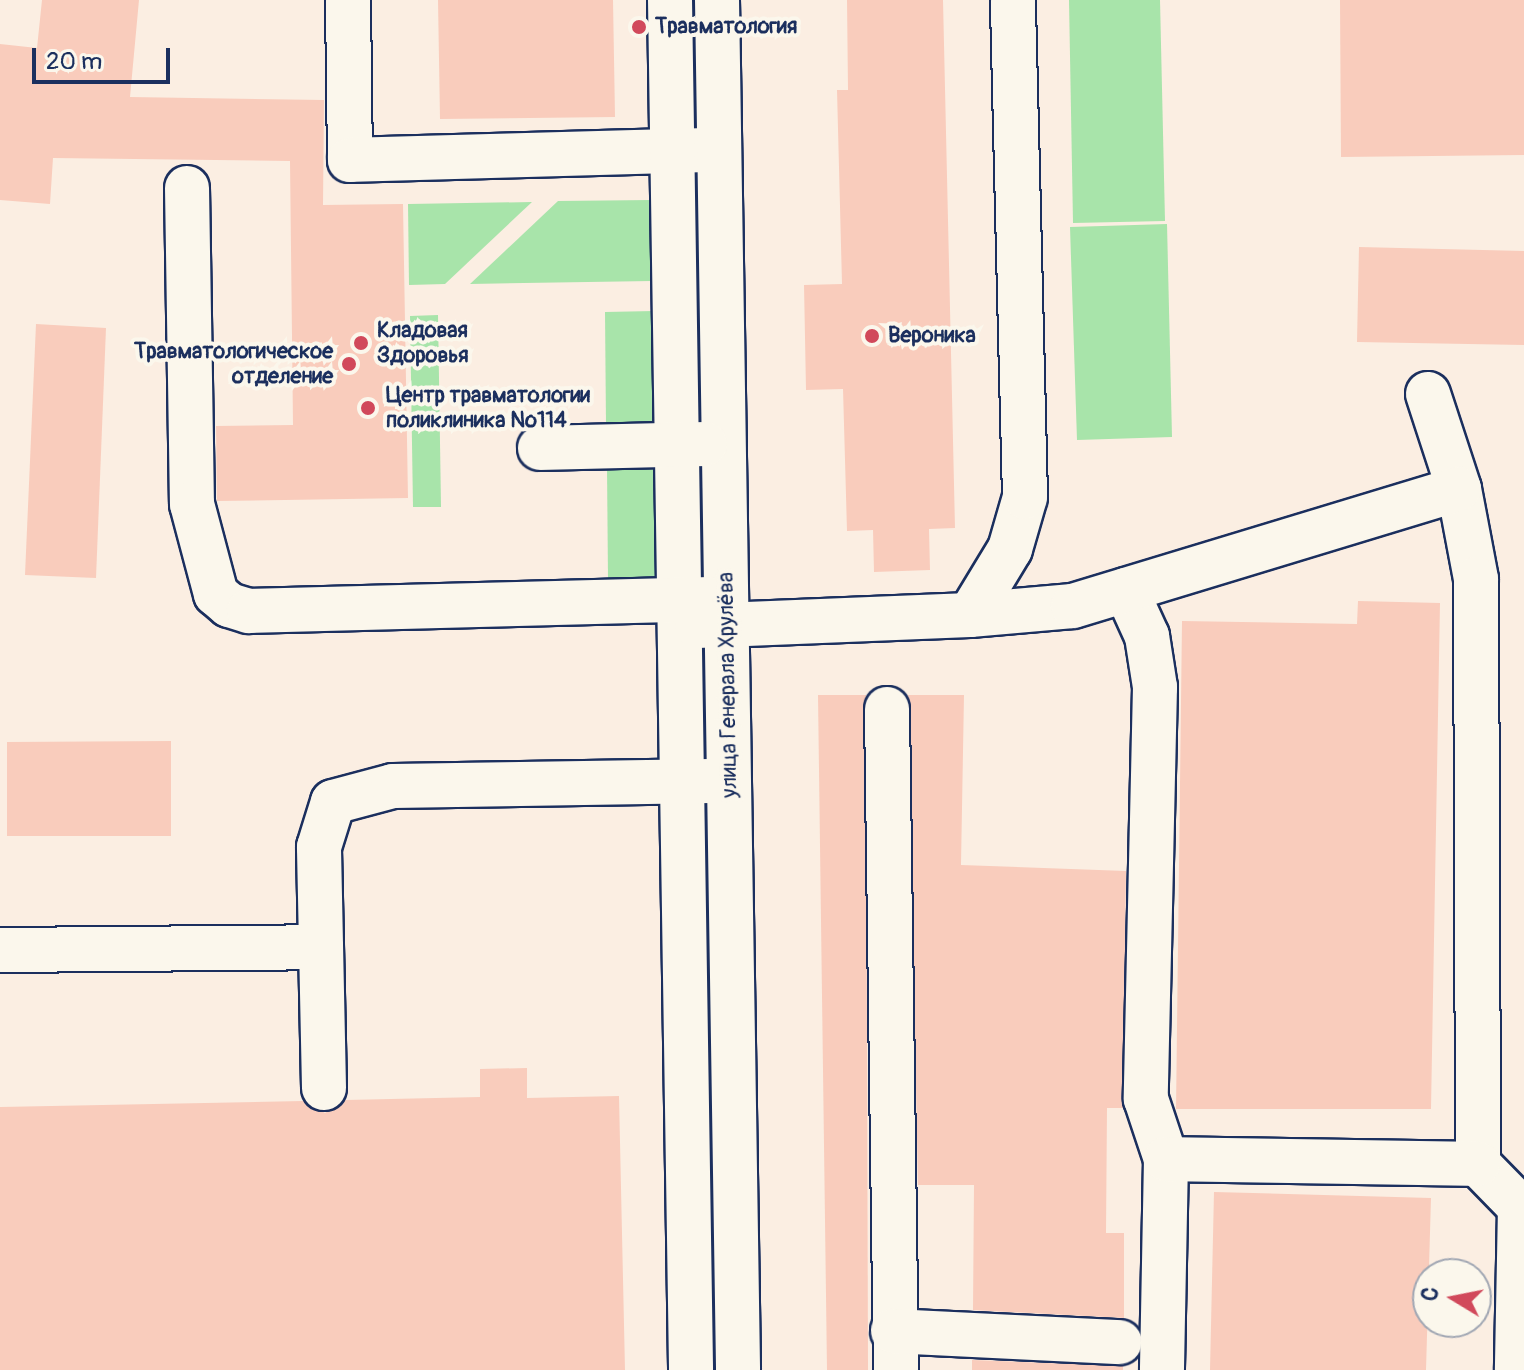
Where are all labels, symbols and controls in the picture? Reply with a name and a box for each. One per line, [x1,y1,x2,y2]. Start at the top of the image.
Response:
place label: Травматология [655,14,797,40]
marker: Травматология [630,18,648,36]
scale bar [36,32,174,82]
text: 20 m [46,47,102,76]
place label: Кладовая Здоровья [377,317,469,368]
place label: Вероника [888,323,976,349]
marker: Вероника [863,327,881,345]
marker: Кладовая Здоровья [352,334,370,352]
place label: Травматологическое отделение [134,338,333,390]
marker: Травматологическое отделение [340,355,358,373]
place label: Центр травматологии поликлиника №114 [386,382,590,434]
marker: Центр травматологии поликлиника №114 [357,397,379,419]
street label: улица Генерала Хрулёва [713,572,743,798]
north arrow [1412,1258,1492,1338]
text: С [1415,1285,1445,1303]

